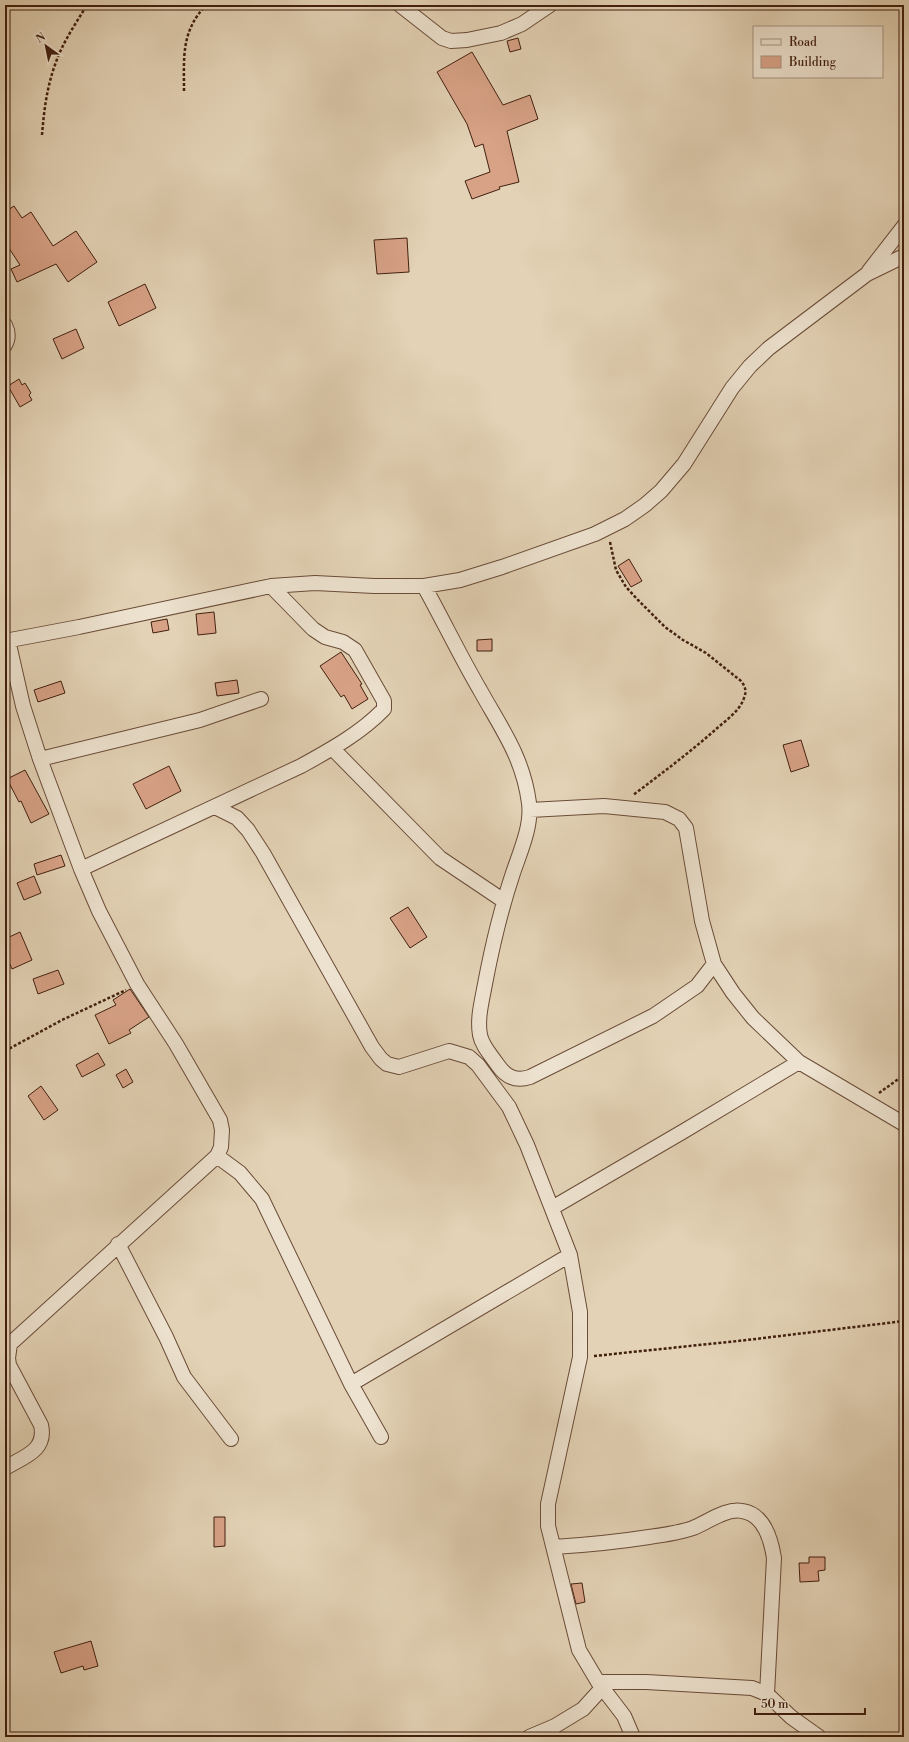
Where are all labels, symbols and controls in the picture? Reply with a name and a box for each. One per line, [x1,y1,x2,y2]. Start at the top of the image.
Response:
north arrow [26,26,66,66]
legend [753,26,883,78]
text: N [34,30,49,47]
text: Road [789,35,817,50]
text: Building [788,55,837,70]
scale bar [755,1690,865,1716]
text: 50 m [761,1697,789,1712]

